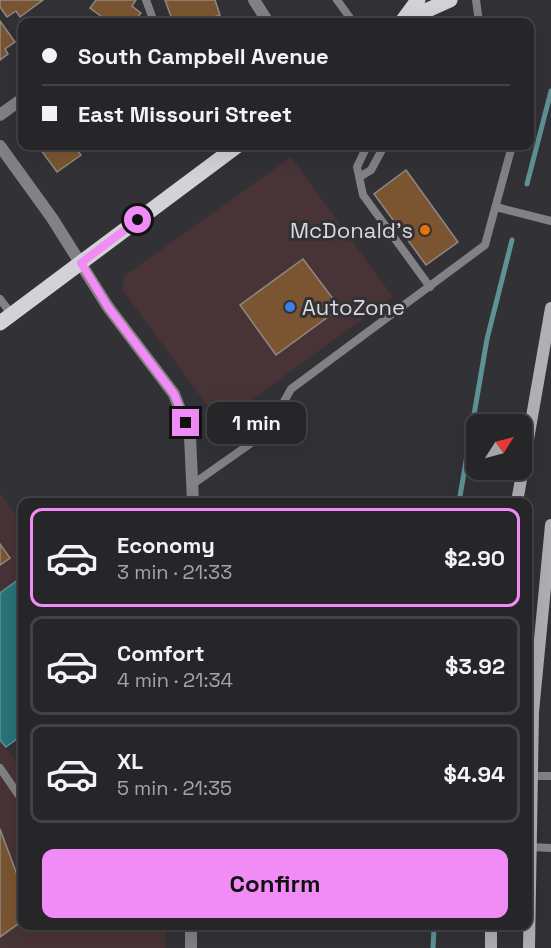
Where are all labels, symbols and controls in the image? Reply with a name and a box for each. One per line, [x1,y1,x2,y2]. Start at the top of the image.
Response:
text: South Campbell Avenue [78,42,329,70]
text: East Missouri Street [78,100,292,128]
route start [124,206,151,233]
place label: McDonald's [290,216,413,244]
marker: McDonald's [418,223,432,237]
place label: AutoZone [302,293,405,321]
marker: AutoZone [283,300,297,314]
callout: 1 min [207,402,306,444]
route end [172,409,199,436]
text: 1 min [232,410,281,436]
north arrow [466,414,532,480]
map controls [466,414,532,480]
icon: car [45,531,99,585]
text: Economy [117,531,215,559]
text: $2.90 [444,544,505,572]
text: 3 min · 21:33 [117,559,232,585]
icon: car [45,639,99,693]
text: Comfort [117,639,205,667]
text: $3.92 [445,652,505,680]
text: 4 min · 21:34 [117,667,233,693]
icon: car [45,747,99,801]
text: XL [117,747,143,775]
text: $4.94 [444,760,505,788]
text: 5 min · 21:35 [117,775,232,801]
button: Confirm [42,849,508,918]

